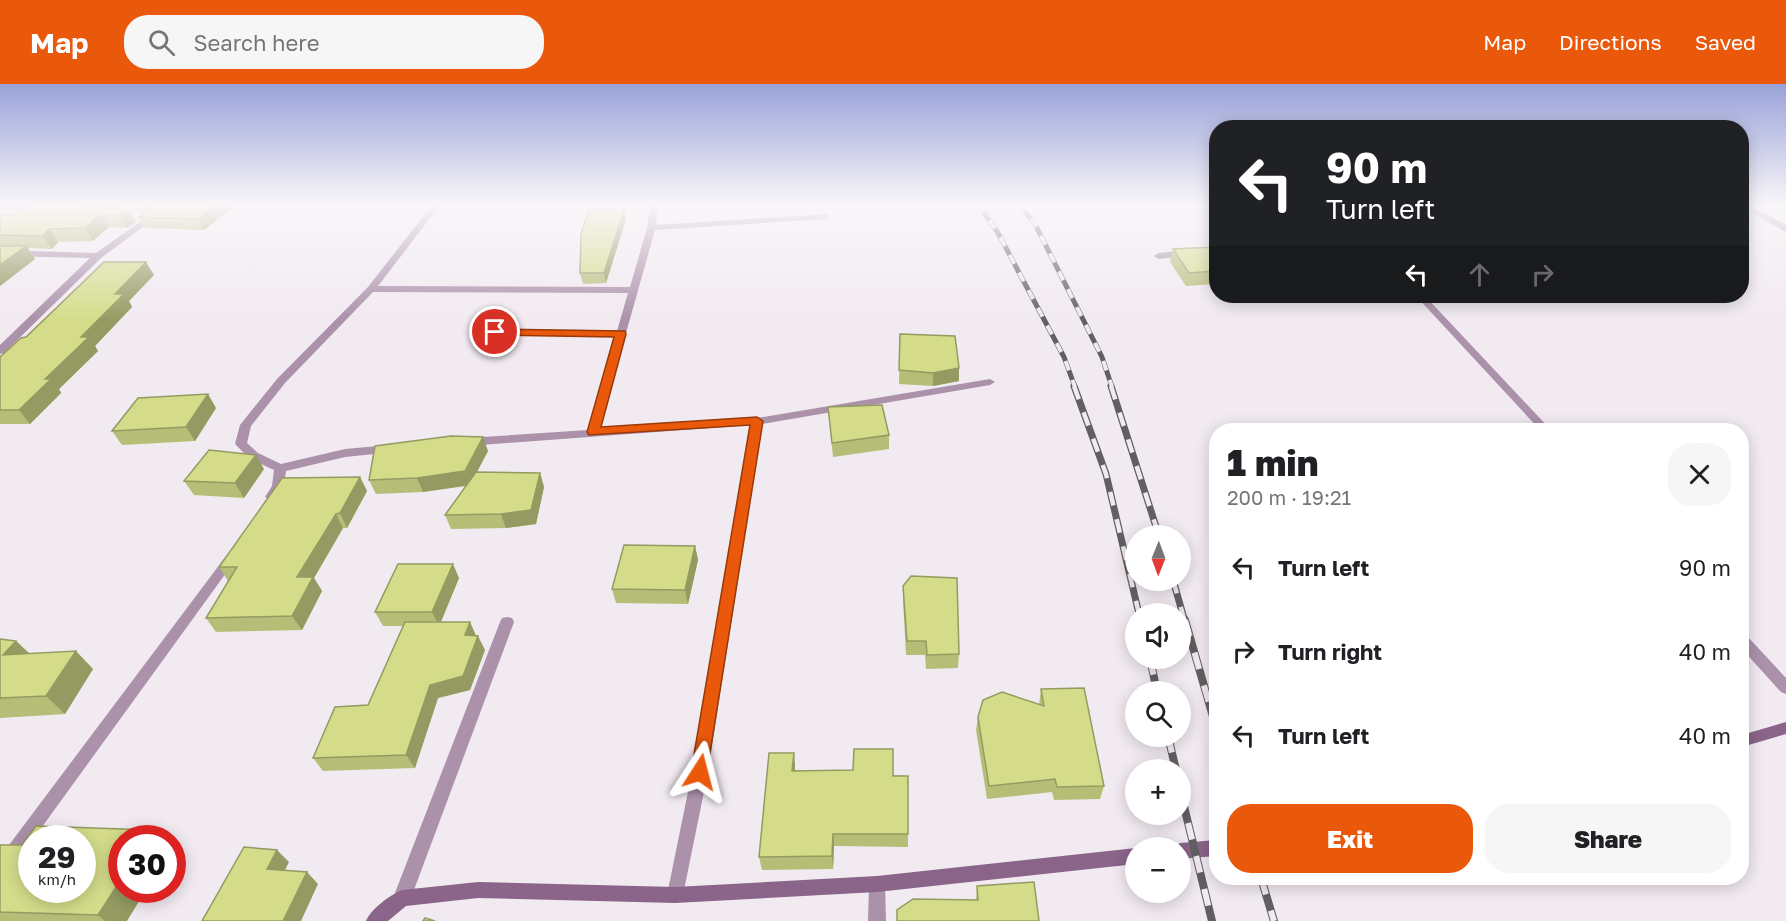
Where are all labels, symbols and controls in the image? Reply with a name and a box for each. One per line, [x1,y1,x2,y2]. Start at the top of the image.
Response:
search box [124,15,544,69]
text: Map [30,26,88,59]
icon: search [145,26,178,59]
text: Search here [193,29,319,56]
text: Map [1483,29,1526,55]
text: Directions [1559,29,1662,55]
text: Saved [1695,29,1756,55]
text: 90 m [1326,142,1427,192]
icon: left [1227,144,1305,222]
text: Turn left [1326,193,1435,225]
icon: left [1400,258,1433,291]
icon: ahead [1463,258,1496,291]
icon: right [1526,258,1559,291]
pin [469,306,520,357]
icon: arrive [478,315,511,348]
text: 1 min [1227,441,1318,484]
button: close [1668,443,1731,506]
text: 200 m · 19:21 [1227,485,1351,509]
north arrow [1125,525,1191,591]
map controls [1125,525,1191,903]
icon: left [1227,551,1260,584]
text: Turn left [1278,554,1369,581]
text: 90 m [1679,554,1731,581]
button: sound [1125,603,1191,669]
icon: right [1227,635,1260,668]
text: Turn right [1278,638,1382,665]
text: 40 m [1679,638,1731,665]
button: search [1125,681,1191,747]
icon: left [1227,719,1260,752]
text: Turn left [1278,722,1369,749]
text: 40 m [1679,722,1731,749]
position arrow [668,740,732,804]
button: + [1125,759,1191,825]
button: Exit [1227,804,1473,873]
button: Share [1485,804,1731,873]
speed limit sign: 30 [108,825,186,903]
button: − [1125,837,1191,903]
text: 29 [38,839,76,875]
text: km/h [38,870,76,888]

